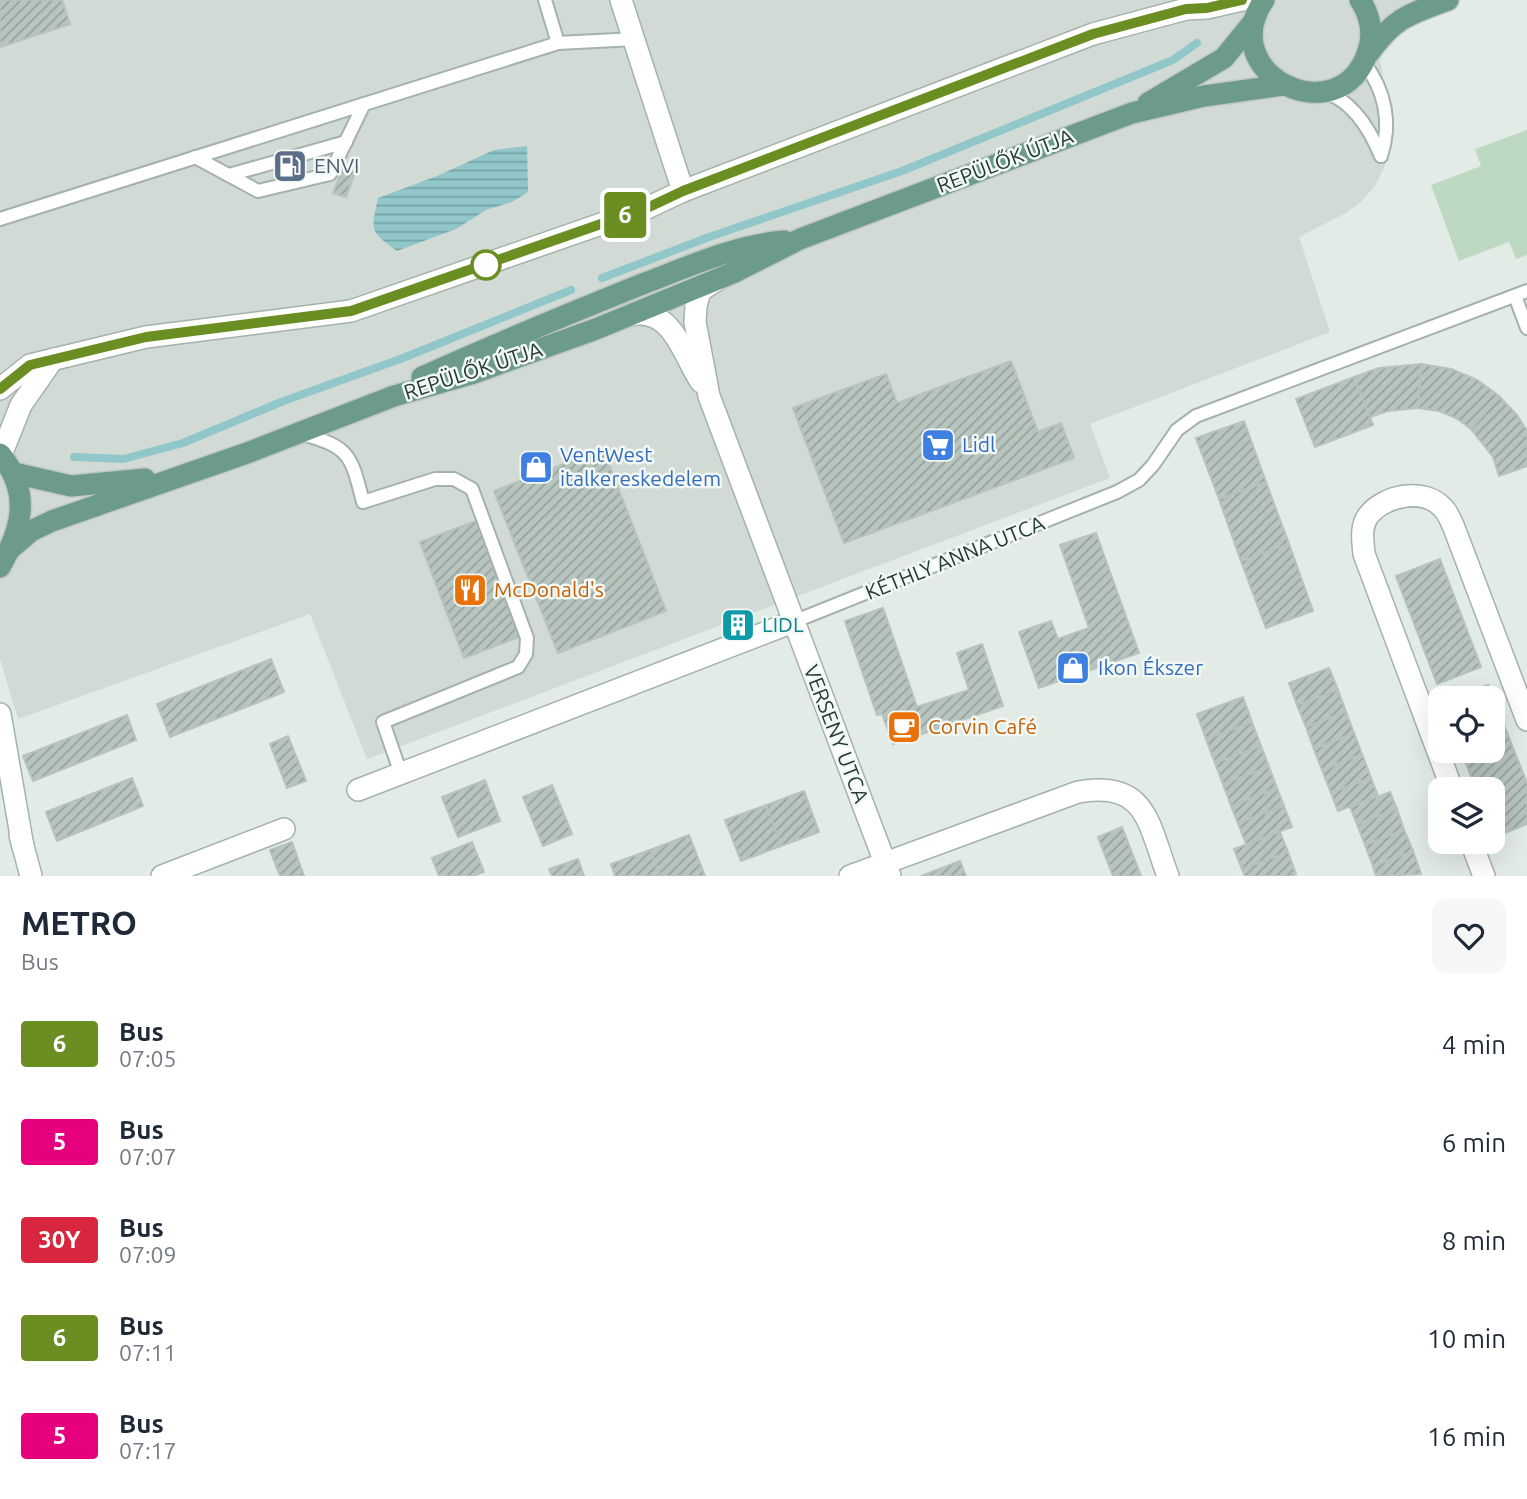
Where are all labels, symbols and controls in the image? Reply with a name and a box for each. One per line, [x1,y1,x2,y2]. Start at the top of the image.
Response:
street label: REPÜLŐK ÚTJA [933,123,1076,197]
fuel station icon: ENVI [271,147,309,185]
place label: ENVI [314,153,360,177]
line badge: 6 [602,192,648,238]
text: 6 [618,201,632,228]
unlabelled marker [471,250,501,280]
street label: REPÜLŐK ÚTJA [401,336,545,404]
supermarket icon: Lidl [919,426,957,464]
place label: Lidl [962,432,996,456]
place label: VentWest italkereskedelem [560,442,721,490]
shop icon: VentWest italkereskedelem [517,448,555,486]
street label: KÉTHLY ANNA UTCA [862,510,1048,604]
restaurant icon: McDonald's [451,571,489,609]
place label: McDonald's [494,577,604,601]
building icon: LIDL [719,606,757,644]
place label: LIDL [762,612,804,636]
shop icon: Ikon Ékszer [1054,649,1092,687]
place label: Ikon Ékszer [1098,655,1203,679]
street label: VERSENY UTCA [800,661,874,806]
map controls [1428,686,1505,854]
button: locate [1428,686,1505,763]
cafe icon: Corvin Café [885,708,923,746]
place label: Corvin Café [928,714,1037,738]
button: layers [1428,777,1505,854]
button: heart [1432,899,1506,973]
text: METRO [21,904,137,941]
text: Bus [21,949,59,974]
text: Bus [119,1017,164,1046]
text: 6 [53,1030,66,1057]
text: 4 min [1442,1030,1506,1059]
text: 07:05 [119,1046,177,1071]
text: Bus [119,1115,164,1144]
text: 5 [53,1128,66,1155]
text: 6 min [1442,1128,1506,1157]
text: 07:07 [119,1144,177,1169]
text: Bus [119,1213,164,1242]
text: 30Y [38,1226,81,1253]
text: 8 min [1442,1226,1506,1255]
text: 07:09 [119,1242,177,1267]
text: Bus [119,1311,164,1340]
text: 6 [53,1324,66,1351]
text: 10 min [1427,1324,1506,1353]
text: 07:11 [119,1340,177,1365]
text: Bus [119,1409,164,1438]
text: 5 [53,1422,66,1449]
text: 16 min [1427,1422,1506,1451]
text: 07:17 [119,1438,177,1463]

